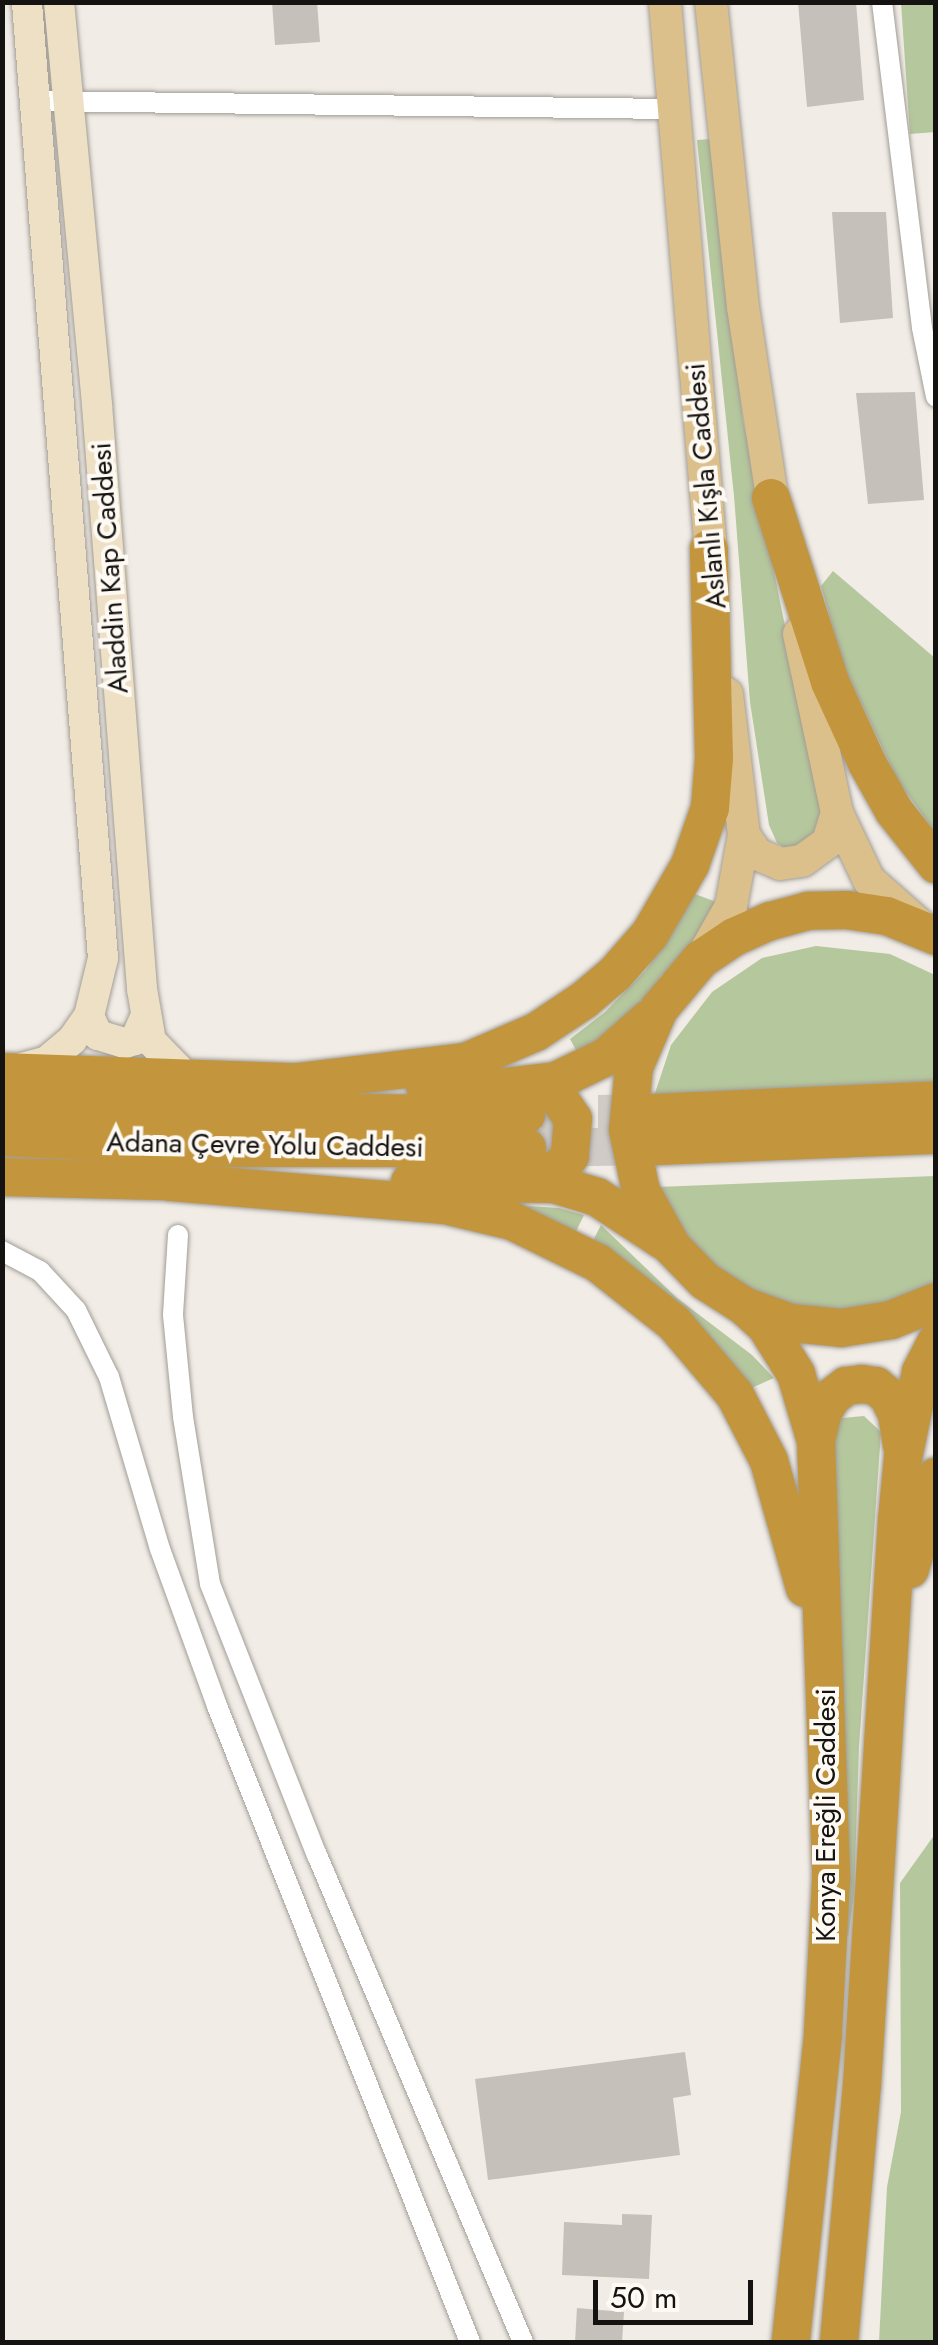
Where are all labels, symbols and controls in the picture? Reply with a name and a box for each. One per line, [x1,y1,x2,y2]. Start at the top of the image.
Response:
street label: Aslanlı Kışla Caddesi [679,362,733,610]
street label: Aladdin Kap Caddesi [84,441,136,695]
street label: Adana Çevre Yolu Caddesi [106,1125,424,1165]
street label: Konya Ereğli Caddesi [809,1688,843,1942]
scale bar [598,2260,758,2322]
text: 50 m [610,2276,677,2319]

